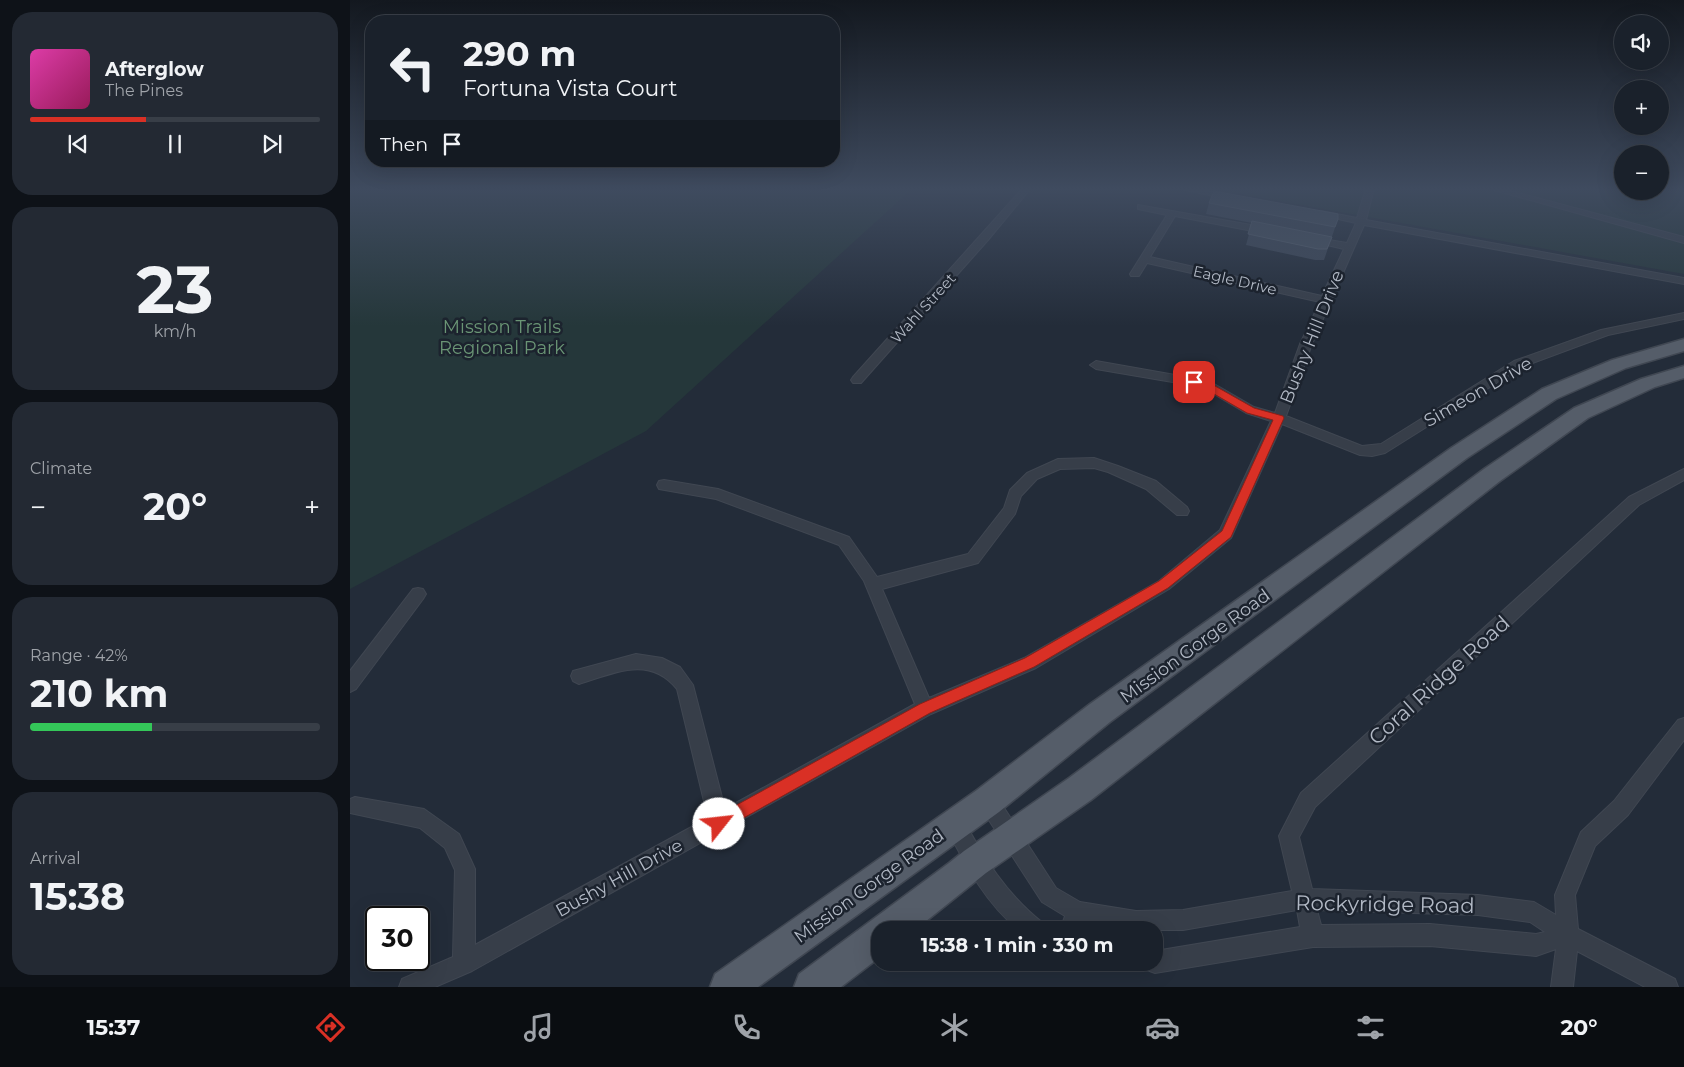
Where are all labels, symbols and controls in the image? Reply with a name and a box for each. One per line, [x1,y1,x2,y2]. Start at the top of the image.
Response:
map controls [1614,15,1669,200]
button: sound [1614,15,1669,70]
text: 290 m [463,32,576,75]
icon: left [380,35,445,100]
text: Afterglow [105,58,204,81]
text: Fortuna Vista Court [463,75,677,102]
button: + [1614,80,1669,135]
text: The Pines [105,81,183,100]
icon: previous [64,130,92,158]
icon: pause [161,130,189,158]
icon: next [258,130,286,158]
icon: arrive [438,130,466,158]
text: Then [380,133,428,156]
button: − [1614,145,1669,200]
text: 23 [137,250,213,329]
street label: Eagle Drive [1191,261,1279,299]
street label: Bushy Hill Drive [1275,267,1349,407]
street label: Wahl Street [886,269,960,347]
park label: Mission Trails Regional Park [439,316,565,359]
text: km/h [154,322,196,341]
street label: Simeon Drive [1420,352,1536,432]
pin [1173,361,1215,403]
icon: arrive [1180,368,1208,396]
text: Climate [30,459,92,478]
text: 20° [143,483,207,530]
text: − [30,490,46,524]
text: + [304,490,320,524]
street label: Mission Gorge Road [1116,584,1274,708]
street label: Coral Ridge Road [1363,610,1515,750]
text: Range · 42% [30,646,128,665]
text: 210 km [30,670,169,717]
position arrow [692,797,744,849]
street label: Mission Gorge Road [790,824,948,948]
street label: Bushy Hill Drive [552,834,686,922]
text: Arrival [30,849,80,868]
text: 15:38 [30,873,125,920]
street label: Rockyridge Road [1295,890,1475,918]
speed limit sign: 30 [365,906,430,971]
text: 15:38 · 1 min · 330 m [921,934,1113,957]
icon: directions [313,1010,348,1045]
icon: music [521,1010,556,1045]
icon: phone [729,1010,764,1045]
icon: climate [937,1010,972,1045]
icon: car [1145,1010,1180,1045]
icon: filters [1353,1010,1388,1045]
text: 15:37 [86,1014,140,1041]
text: 20° [1560,1014,1598,1041]

